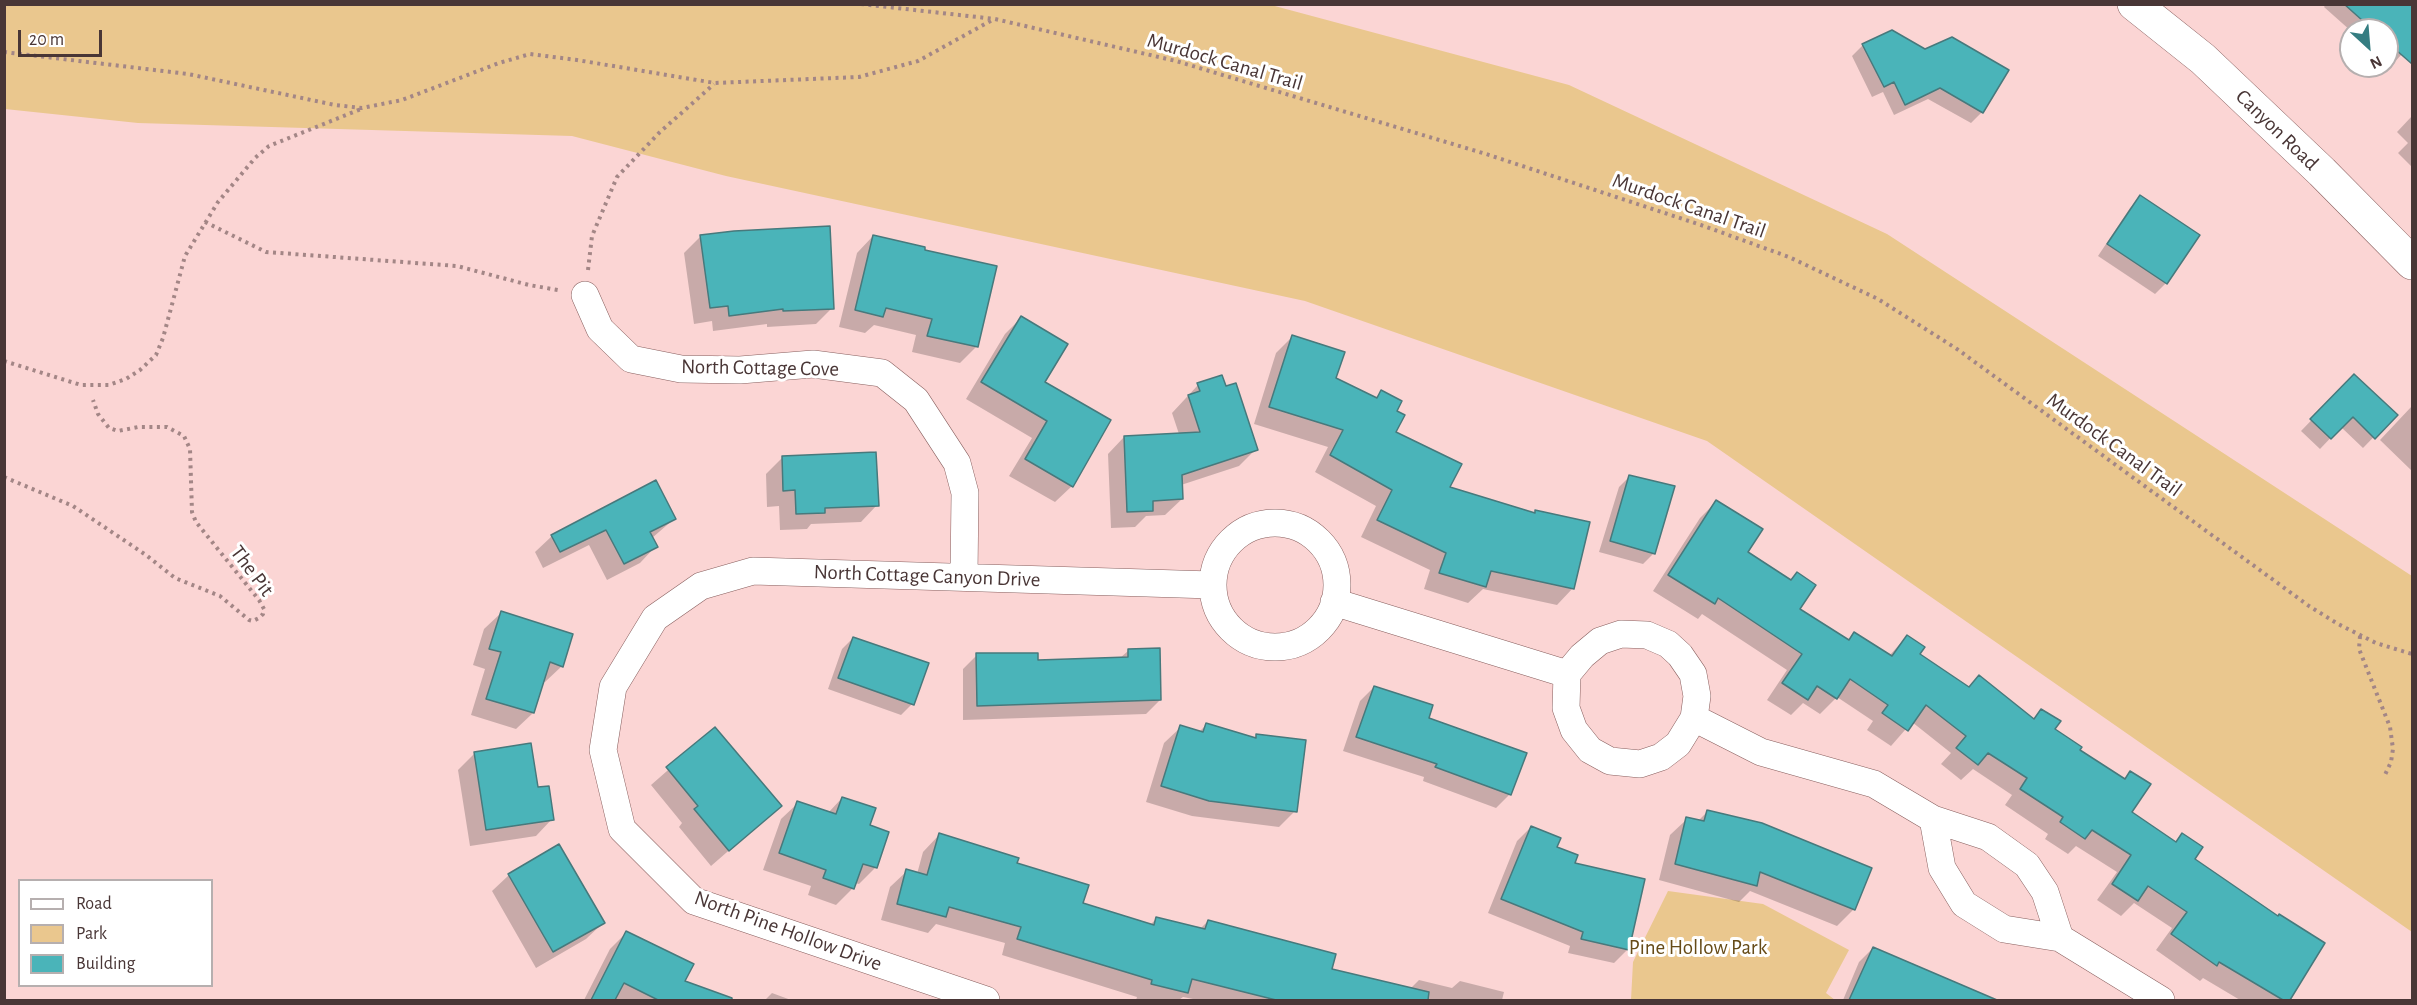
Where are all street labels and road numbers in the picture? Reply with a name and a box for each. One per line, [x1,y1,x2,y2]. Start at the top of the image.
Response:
street label: Murdock Canal Trail [1144,28,1306,96]
street label: Canyon Road [2230,84,2324,176]
street label: Murdock Canal Trail [1609,168,1769,244]
street label: North Cottage Cove [681,354,839,382]
street label: Murdock Canal Trail [2042,388,2186,502]
street label: The Pit [225,541,279,601]
street label: North Cottage Canyon Drive [813,559,1041,593]
street label: North Pine Hollow Drive [691,885,885,977]

